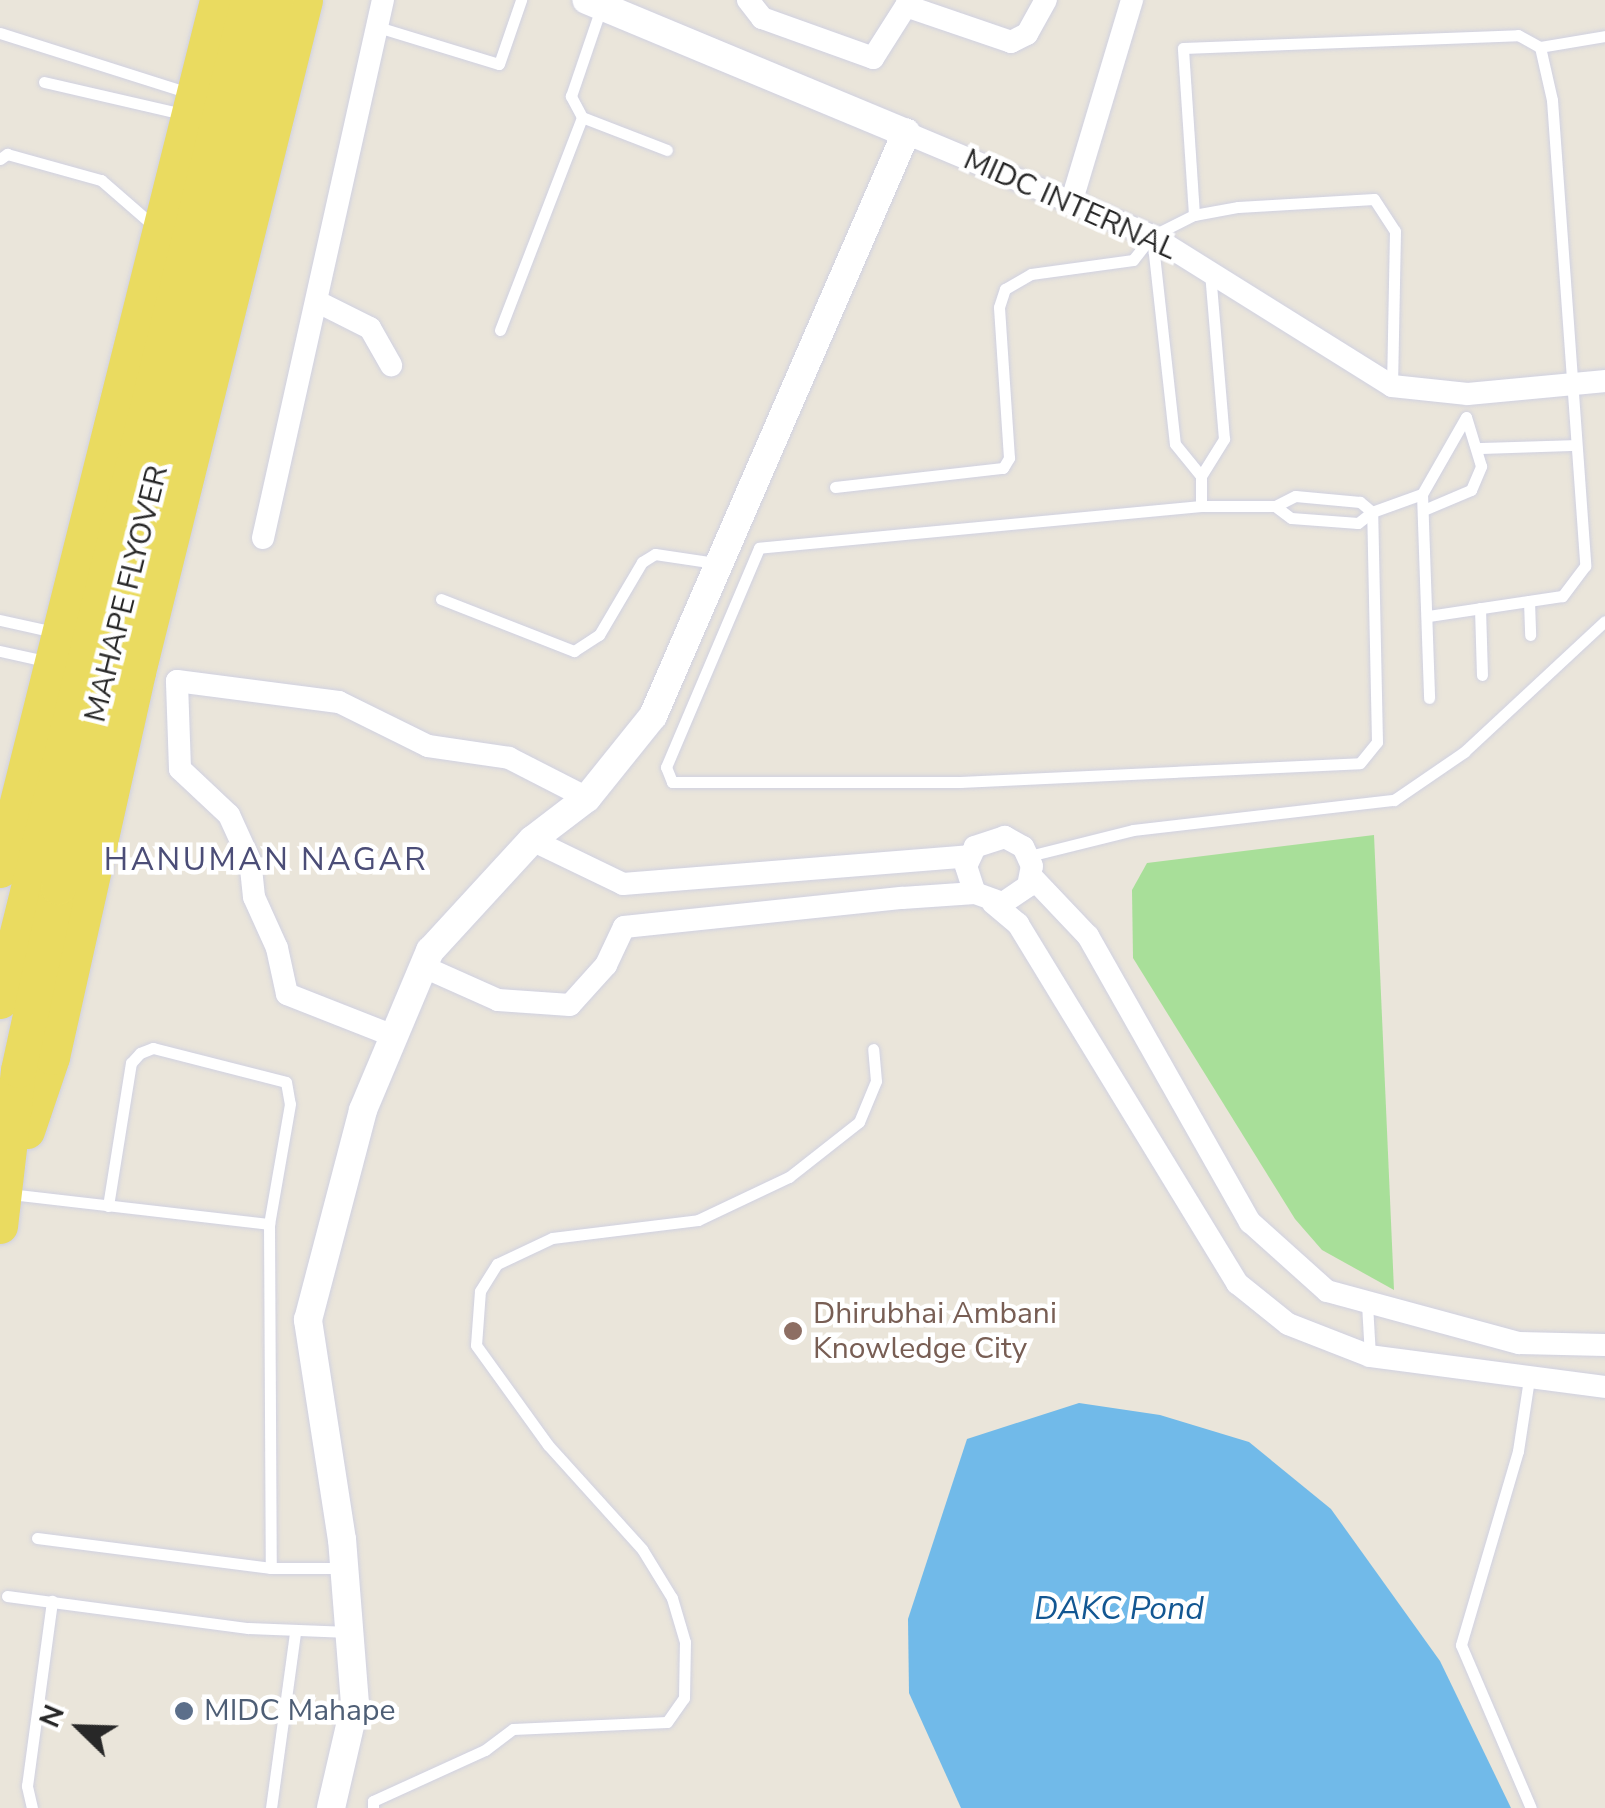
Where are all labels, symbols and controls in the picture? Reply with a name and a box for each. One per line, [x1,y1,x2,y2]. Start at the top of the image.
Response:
street label: MIDC INTERNAL [958,142,1182,268]
street label: MAHAPE FLYOVER [78,462,176,726]
district label: HANUMAN NAGAR [104,841,428,879]
place label: Dhirubhai Ambani Knowledge City [813,1296,1057,1366]
marker: Dhirubhai Ambani Knowledge City [782,1320,804,1342]
water label: DAKC Pond [1034,1590,1204,1628]
north arrow [30,1678,130,1778]
place label: MIDC Mahape [204,1693,395,1729]
text: N [31,1699,74,1733]
marker: MIDC Mahape [173,1700,195,1722]

